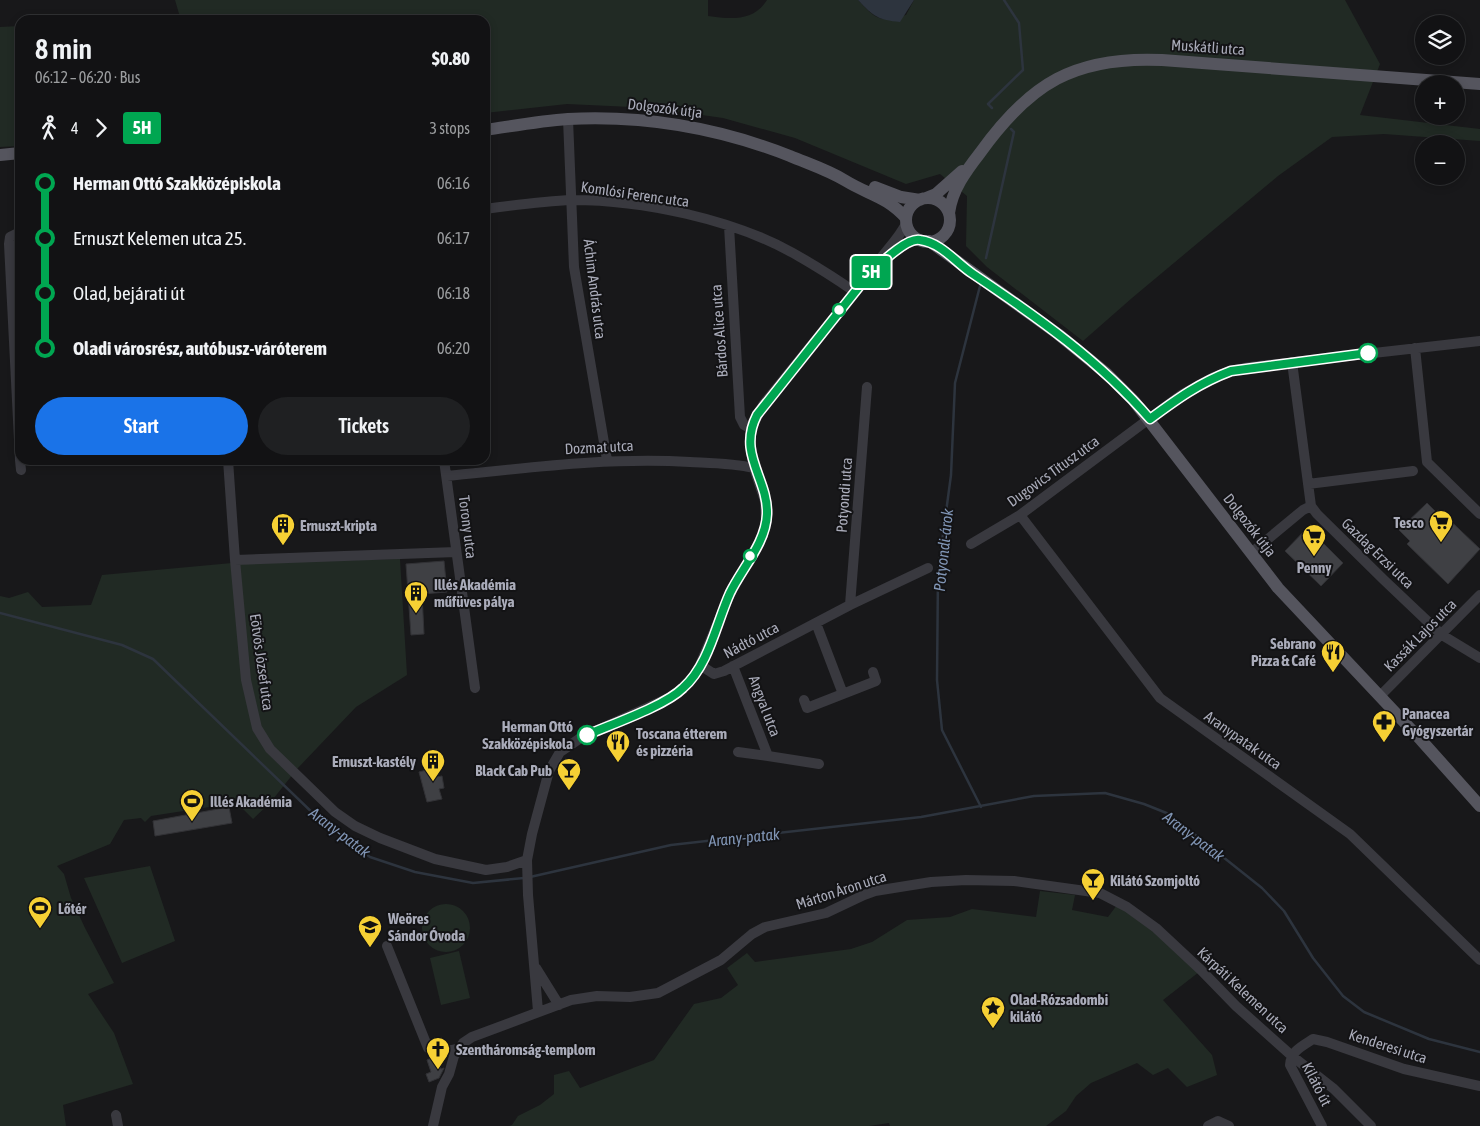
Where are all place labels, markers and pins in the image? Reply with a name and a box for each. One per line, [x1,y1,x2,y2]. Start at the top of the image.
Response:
unlabelled marker [832,303,846,317]
unlabelled marker [1358,343,1378,363]
supermarket icon: Tesco [1428,509,1454,543]
building icon: Ernuszt-kripta [270,512,296,546]
place label: Tesco [1394,514,1424,531]
place label: Ernuszt-kripta [300,517,377,534]
supermarket icon: Penny [1301,523,1327,557]
unlabelled marker [743,549,757,563]
place label: Penny [1297,559,1332,576]
place label: Illés Akadémia műfüves pálya [434,576,516,610]
building icon: Illés Akadémia műfüves pálya [403,580,429,614]
place label: Sebrano Pizza & Café [1251,635,1316,669]
restaurant icon: Sebrano Pizza & Café [1320,639,1346,673]
place label: Panacea Gyógyszertár [1402,705,1474,739]
pharmacy icon: Panacea Gyógyszertár [1371,709,1397,743]
place label: Herman Ottó Szakközépiskola [482,718,573,752]
marker: Herman Ottó Szakközépiskola [577,725,597,745]
place label: Toscana étterem és pizzéria [636,725,727,759]
restaurant icon: Toscana étterem és pizzéria [605,729,631,763]
building icon: Ernuszt-kastély [420,748,446,782]
place label: Ernuszt-kastély [332,753,417,770]
bar icon: Black Cab Pub [556,757,582,791]
place label: Black Cab Pub [475,762,552,779]
sports icon: Illés Akadémia [179,788,205,822]
place label: Illés Akadémia [210,793,292,810]
bar icon: Kilátó Szomjoltó [1080,867,1106,901]
place label: Kilátó Szomjoltó [1110,872,1200,889]
sports icon: Lőtér [27,895,53,929]
place label: Lőtér [58,900,87,917]
place label: Weöres Sándor Óvoda [387,910,465,944]
school or university icon: Weöres Sándor Óvoda [357,914,383,948]
place label: Olad-Rózsadombi kilátó [1010,991,1108,1025]
place icon: Olad-Rózsadombi kilátó [980,995,1006,1029]
church icon: Szentháromság-templom [425,1036,451,1070]
place label: Szentháromság-templom [456,1041,596,1058]

